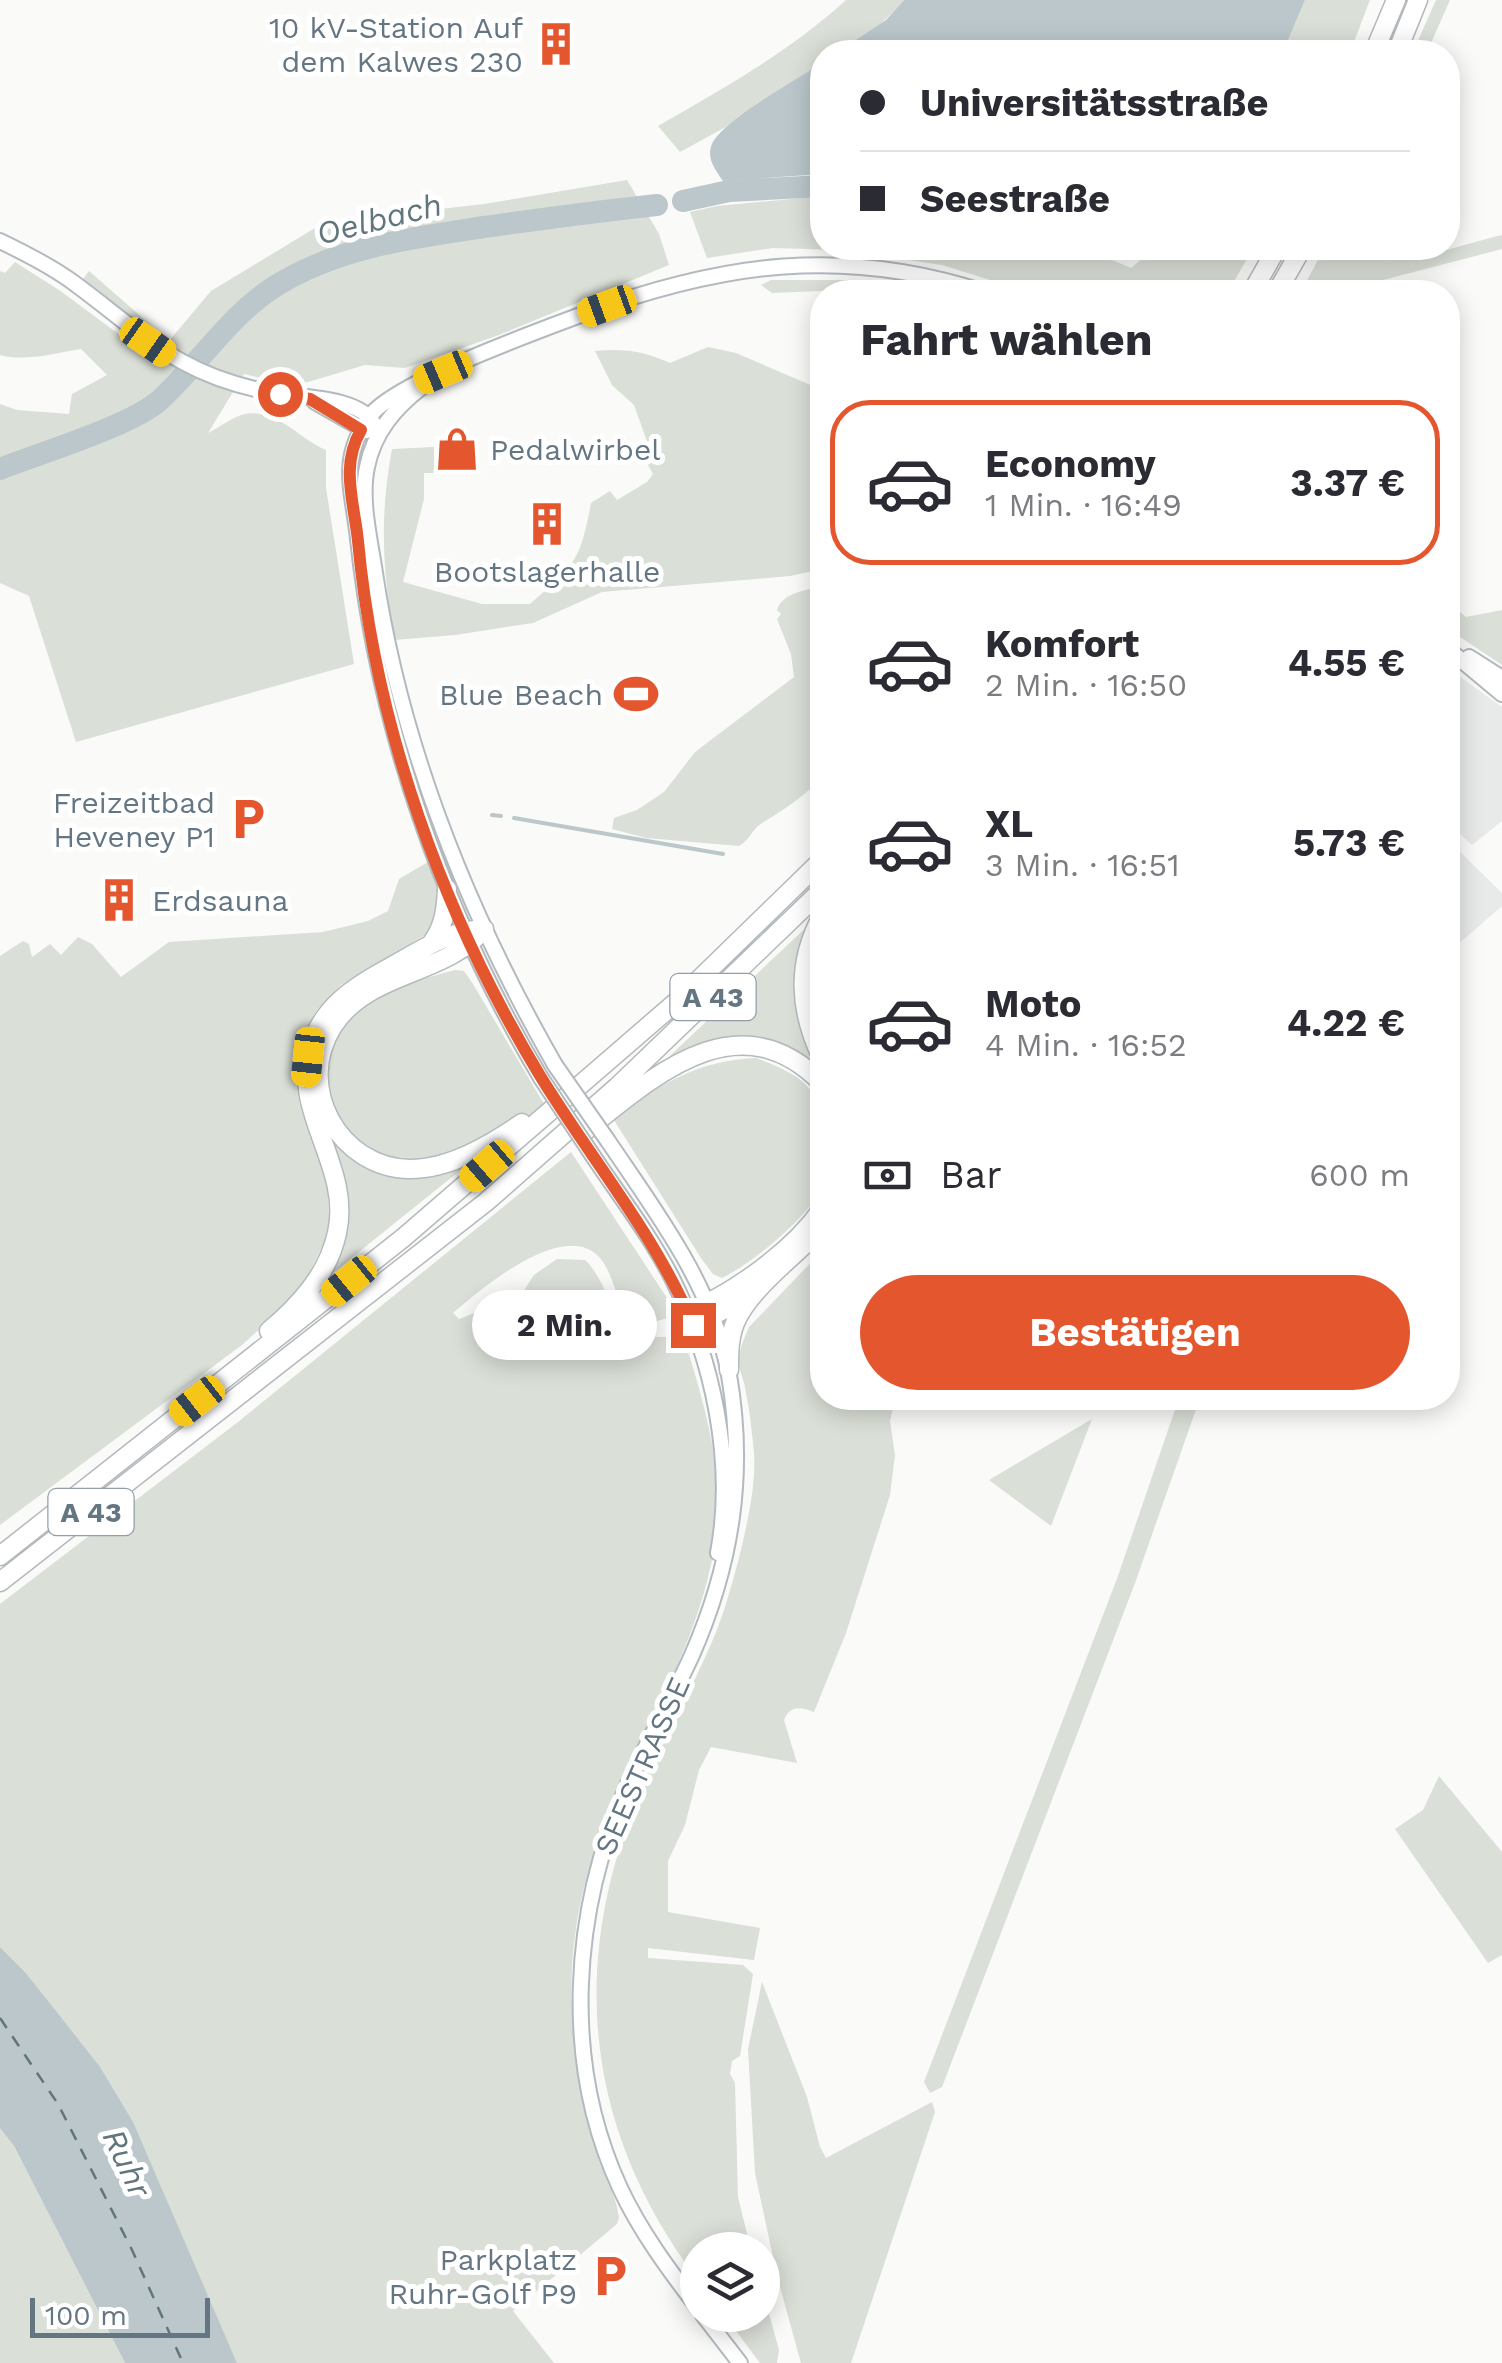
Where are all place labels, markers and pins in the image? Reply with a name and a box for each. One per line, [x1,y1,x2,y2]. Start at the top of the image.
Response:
place label: 10 kV-Station Auf dem Kalwes 230 [269,10,523,79]
building icon: 10 kV-Station Auf dem Kalwes 230 [532,20,580,68]
shop icon: Pedalwirbel [433,425,481,473]
place label: Pedalwirbel [490,432,660,467]
building icon: Bootslagerhalle [523,500,571,548]
place label: Bootslagerhalle [434,554,660,589]
sports icon: Blue Beach [612,670,660,718]
place label: Blue Beach [439,677,603,712]
place label: Freizeitbad Heveney P1 [53,785,215,854]
parking icon: Freizeitbad Heveney P1 [224,795,272,843]
building icon: Erdsauna [95,876,143,924]
place label: Erdsauna [152,883,289,918]
place label: Parkplatz Ruhr-Golf P9 [388,2242,577,2311]
parking icon: Parkplatz Ruhr-Golf P9 [586,2252,634,2300]

